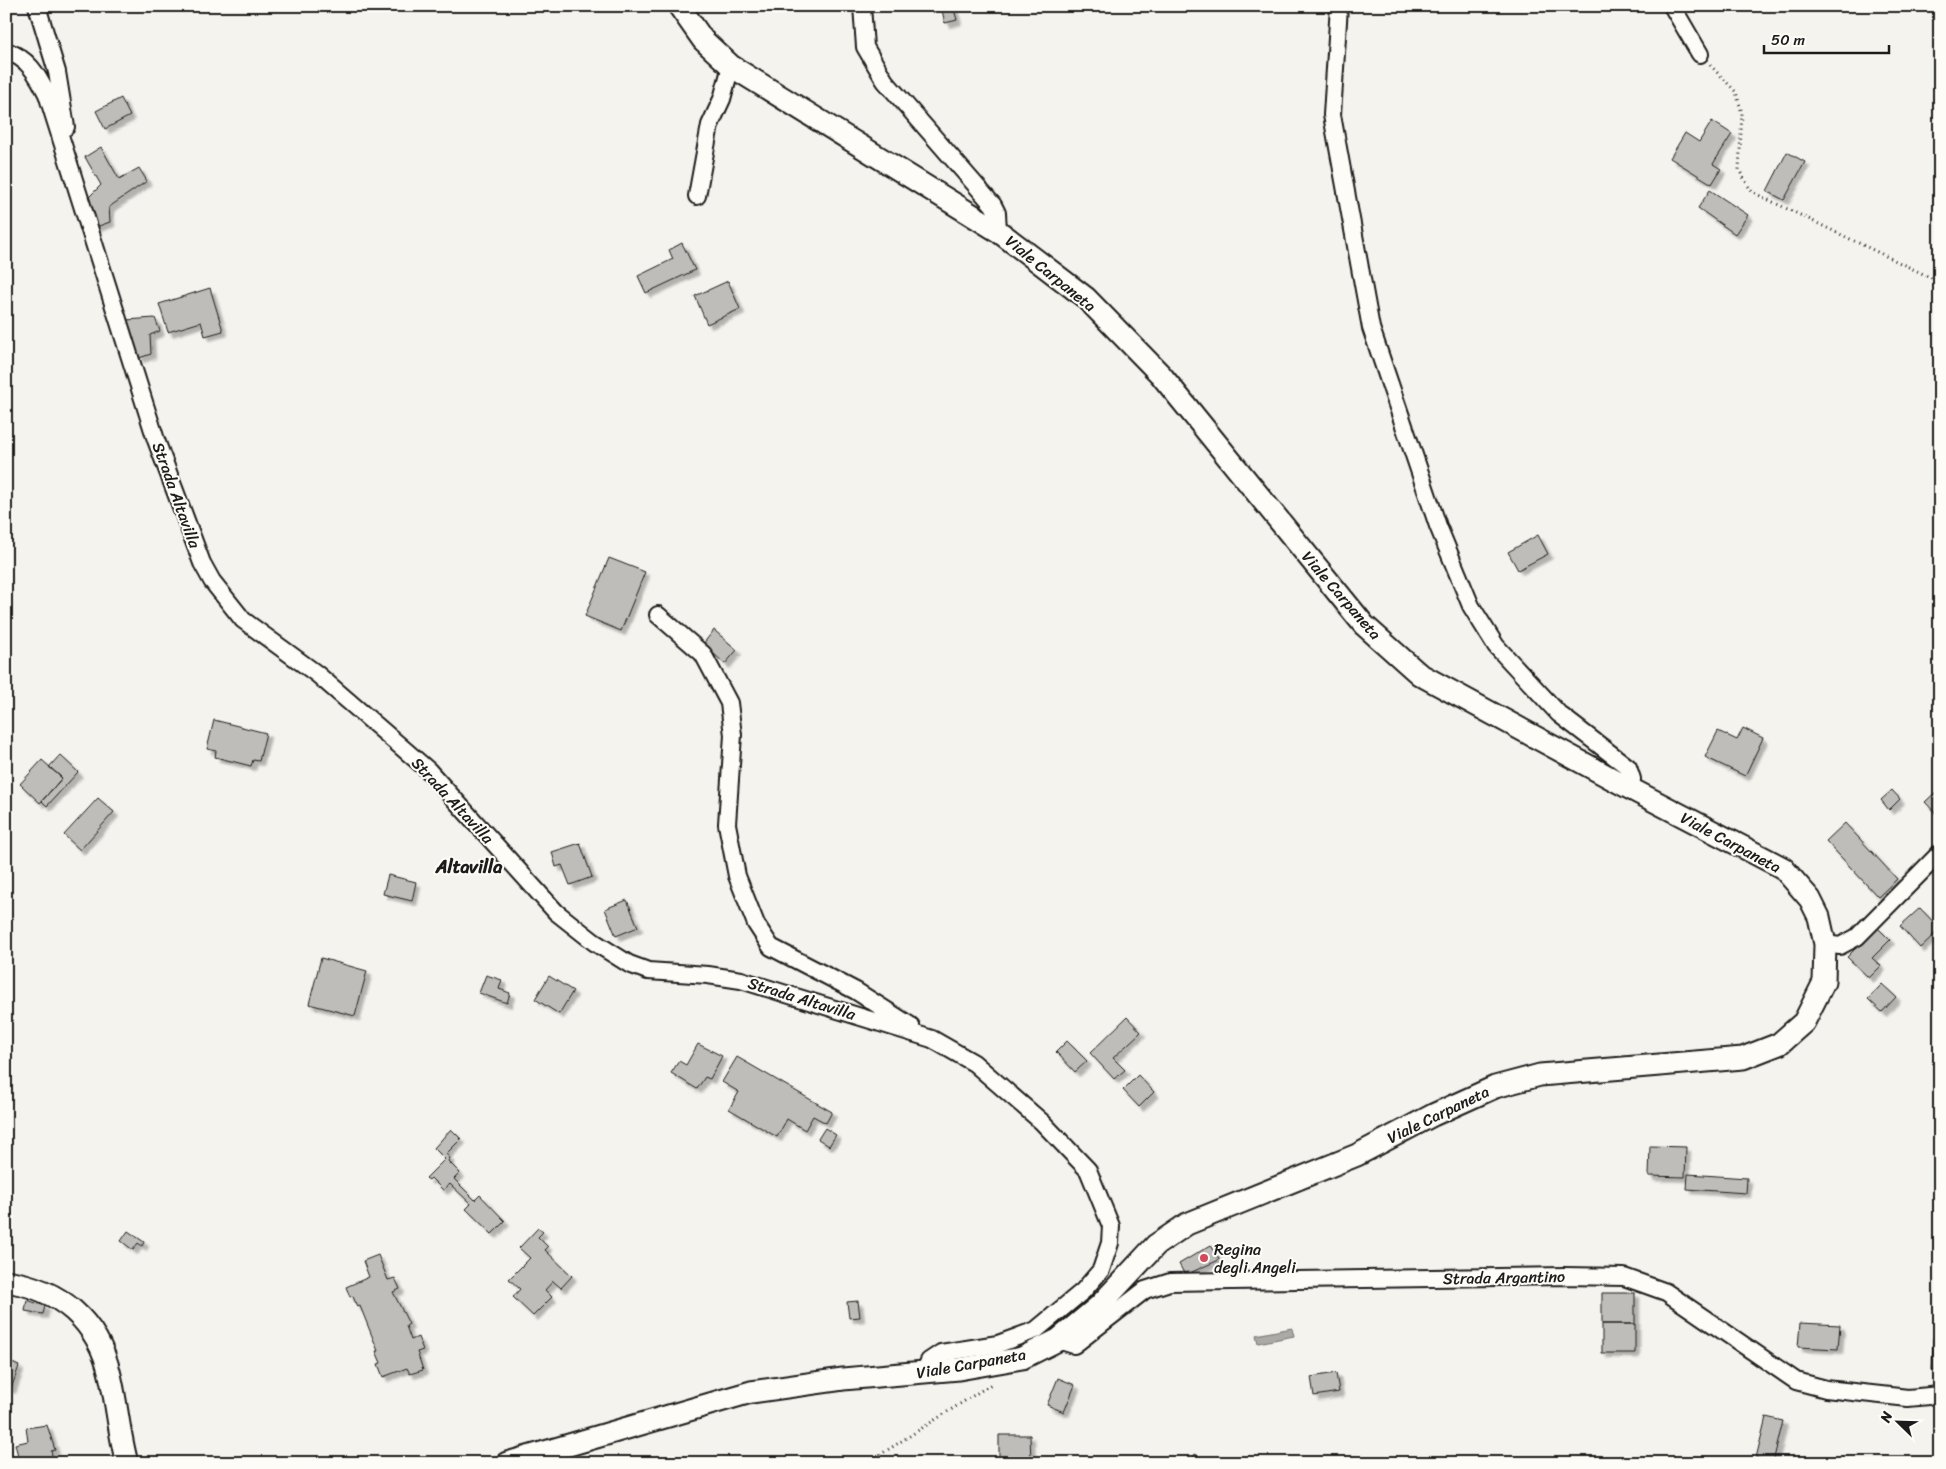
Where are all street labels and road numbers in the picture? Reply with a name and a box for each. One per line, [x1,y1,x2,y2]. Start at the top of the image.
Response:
street label: Viale Carpaneta [999,227,1103,320]
street label: Strada Altavilla [144,438,210,553]
street label: Viale Carpaneta [1294,544,1389,647]
street label: Strada Altavilla [404,750,502,852]
street label: Viale Carpaneta [1675,804,1786,881]
street label: Strada Altavilla [744,968,860,1029]
street label: Viale Carpaneta [1382,1077,1494,1152]
street label: Strada Argantino [1443,1262,1565,1293]
street label: Viale Carpaneta [914,1340,1028,1387]

